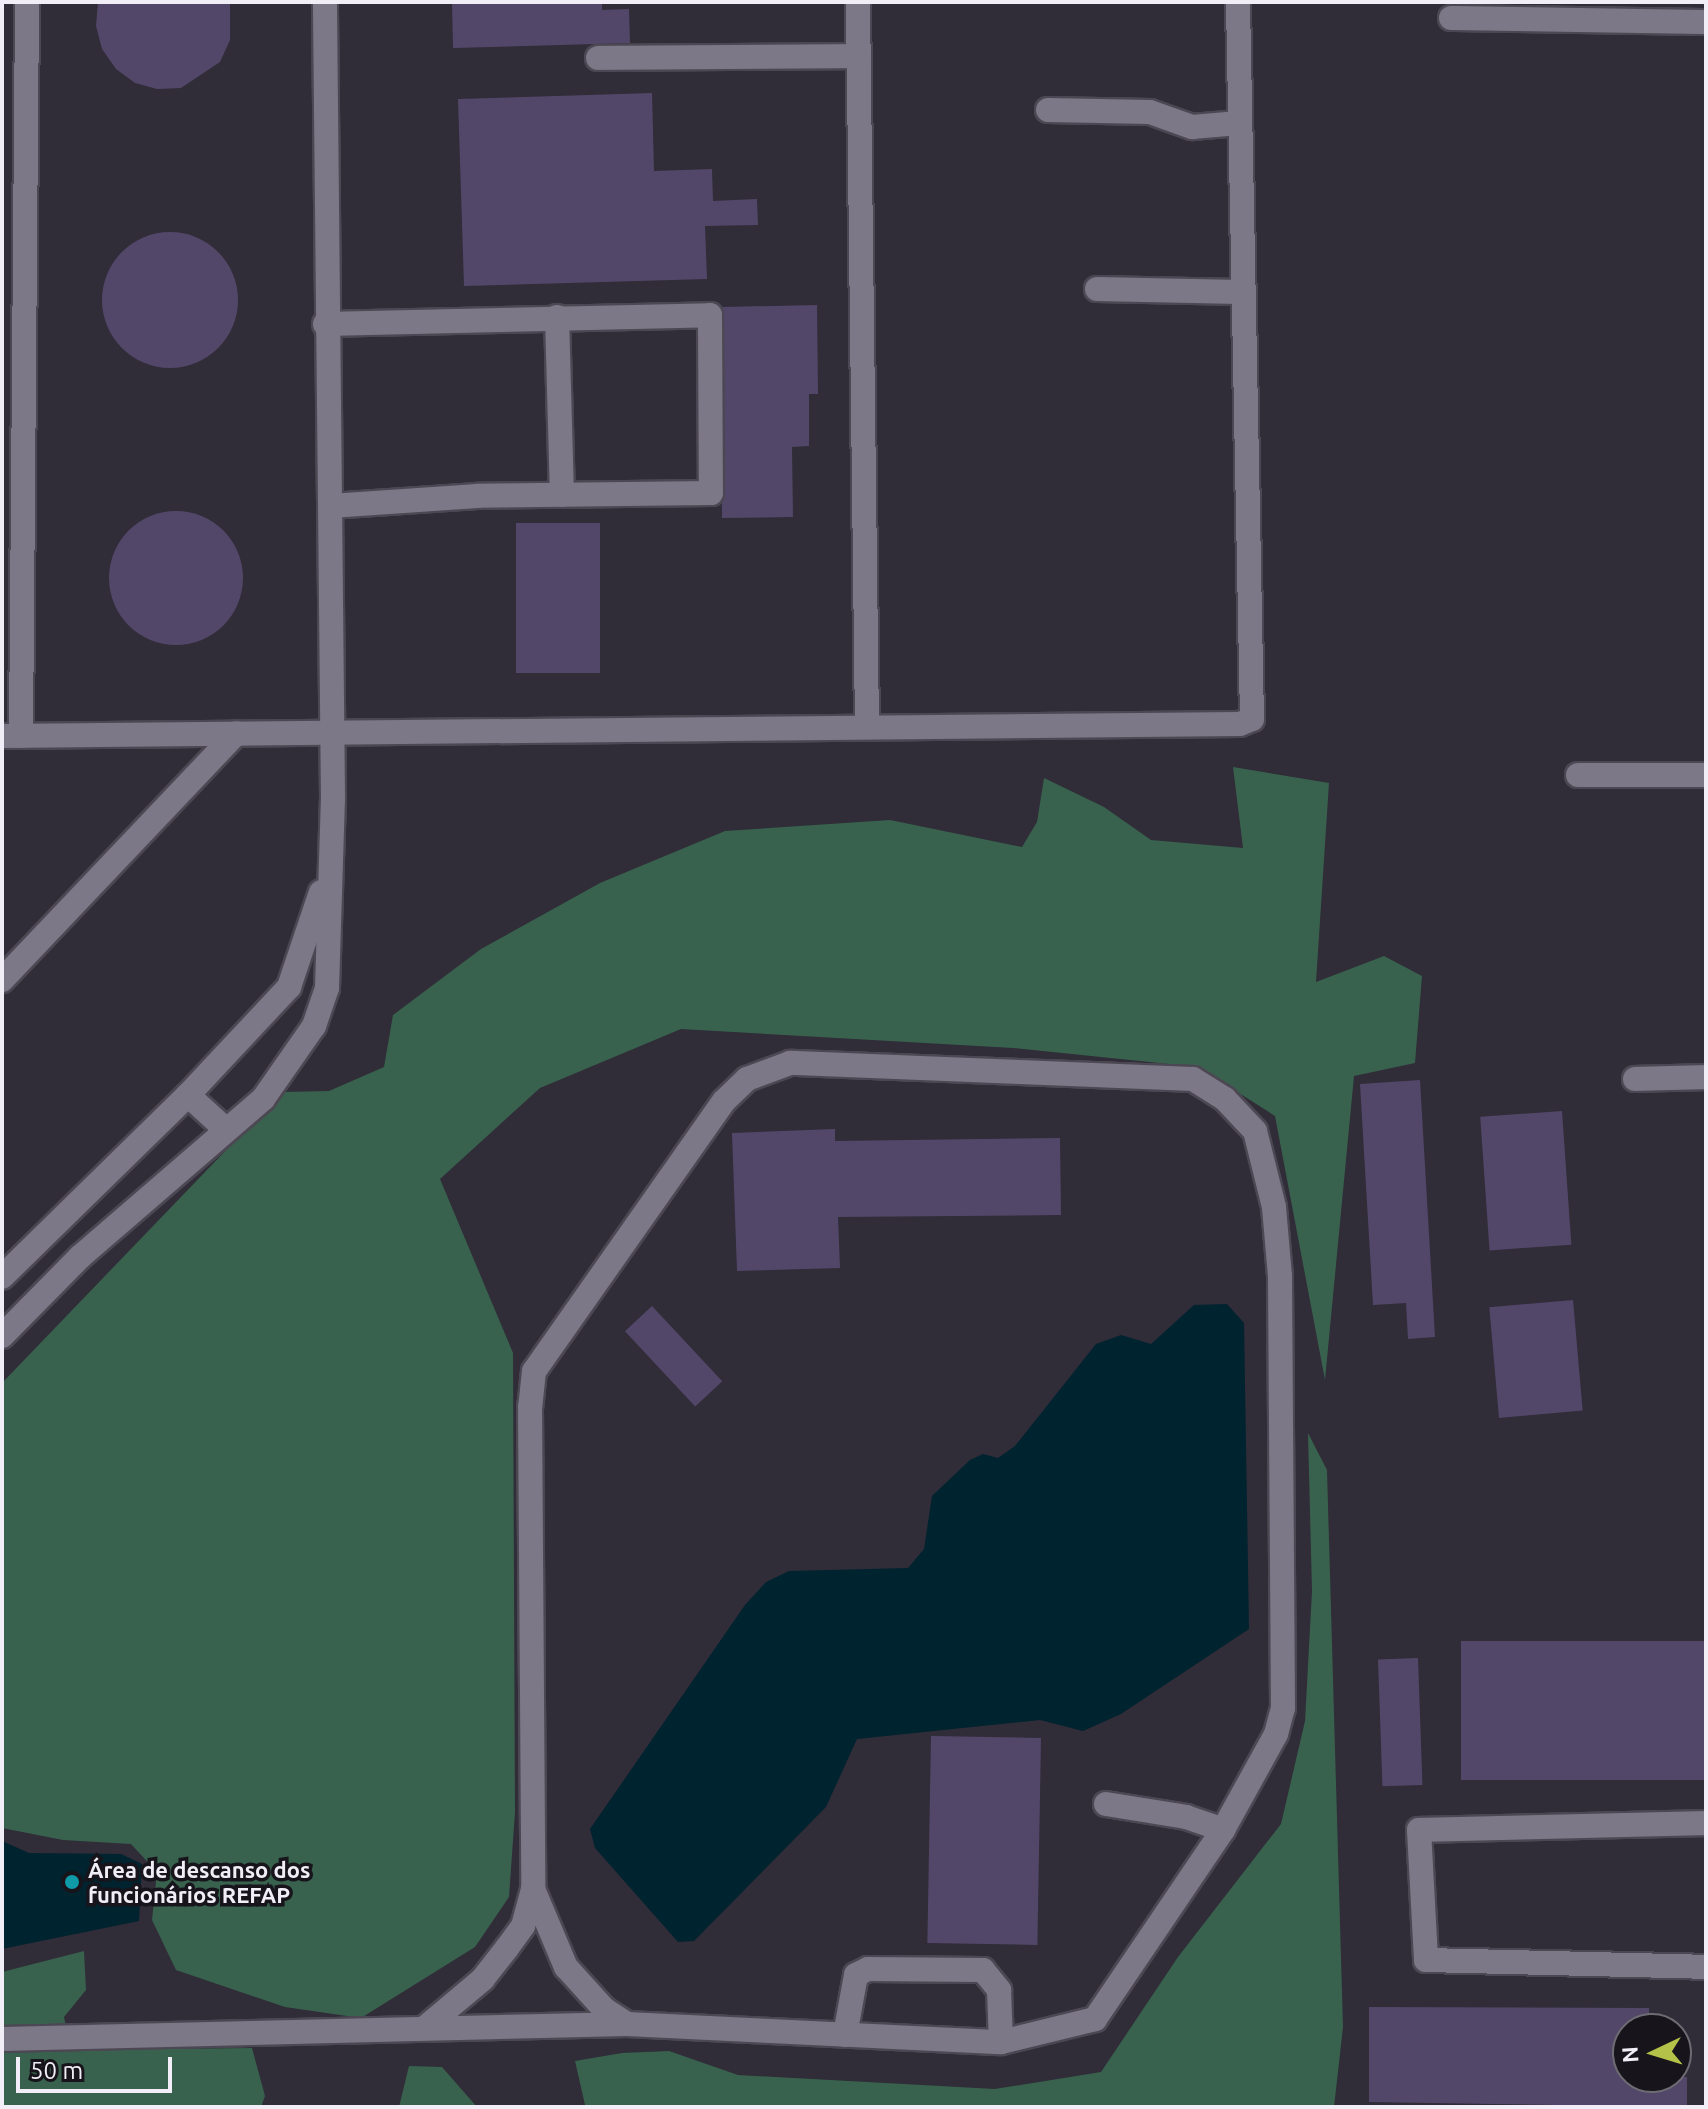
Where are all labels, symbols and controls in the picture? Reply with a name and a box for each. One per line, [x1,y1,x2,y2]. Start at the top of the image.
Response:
place label: Área de descanso dos funcionários REFAP [88,1856,310,1908]
marker: Área de descanso dos funcionários REFAP [63,1873,81,1891]
north arrow [1612,2013,1692,2093]
scale bar [20,2041,176,2091]
text: N [1617,2046,1643,2064]
text: 50 m [30,2057,83,2084]

